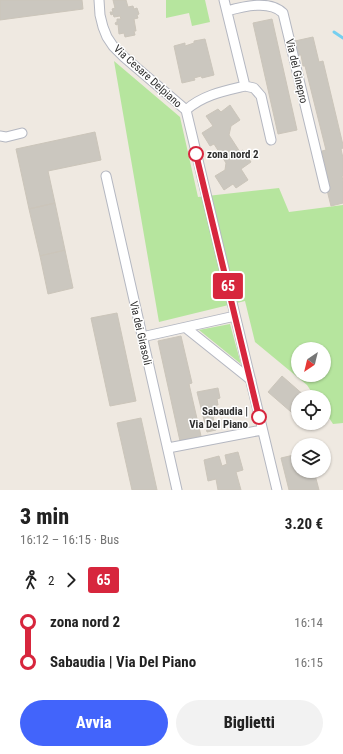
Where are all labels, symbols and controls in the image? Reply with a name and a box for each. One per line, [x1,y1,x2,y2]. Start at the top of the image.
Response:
street label: Via del Ginepro [283,38,310,105]
street label: Via Cesare Delpiano [111,42,185,111]
marker: zona nord 2 [188,146,204,162]
place label: zona nord 2 [207,148,259,161]
line badge: 65 [210,273,246,299]
text: 65 [221,278,235,294]
street label: Via dei Girasoli [127,300,154,366]
north arrow [291,342,331,382]
map controls [291,342,331,478]
button: locate [291,390,331,430]
place label: Sabaudia | Via Del Piano [189,405,249,431]
marker: Sabaudia | Via Del Piano [251,409,267,425]
button: layers [291,438,331,478]
text: 3 min [20,504,69,529]
text: 3.20 € [285,515,323,533]
text: 16:12 – 16:15 · Bus [20,532,119,547]
icon: walk [20,569,42,591]
icon: forward [60,569,82,591]
text: 65 [96,572,111,588]
text: 2 [48,573,54,588]
text: zona nord 2 [50,613,120,631]
text: 16:14 [294,615,323,630]
text: Sabaudia | Via Del Piano [50,653,196,671]
text: 16:15 [294,655,323,670]
button: Avvia [20,700,168,746]
button: Biglietti [176,700,323,746]

